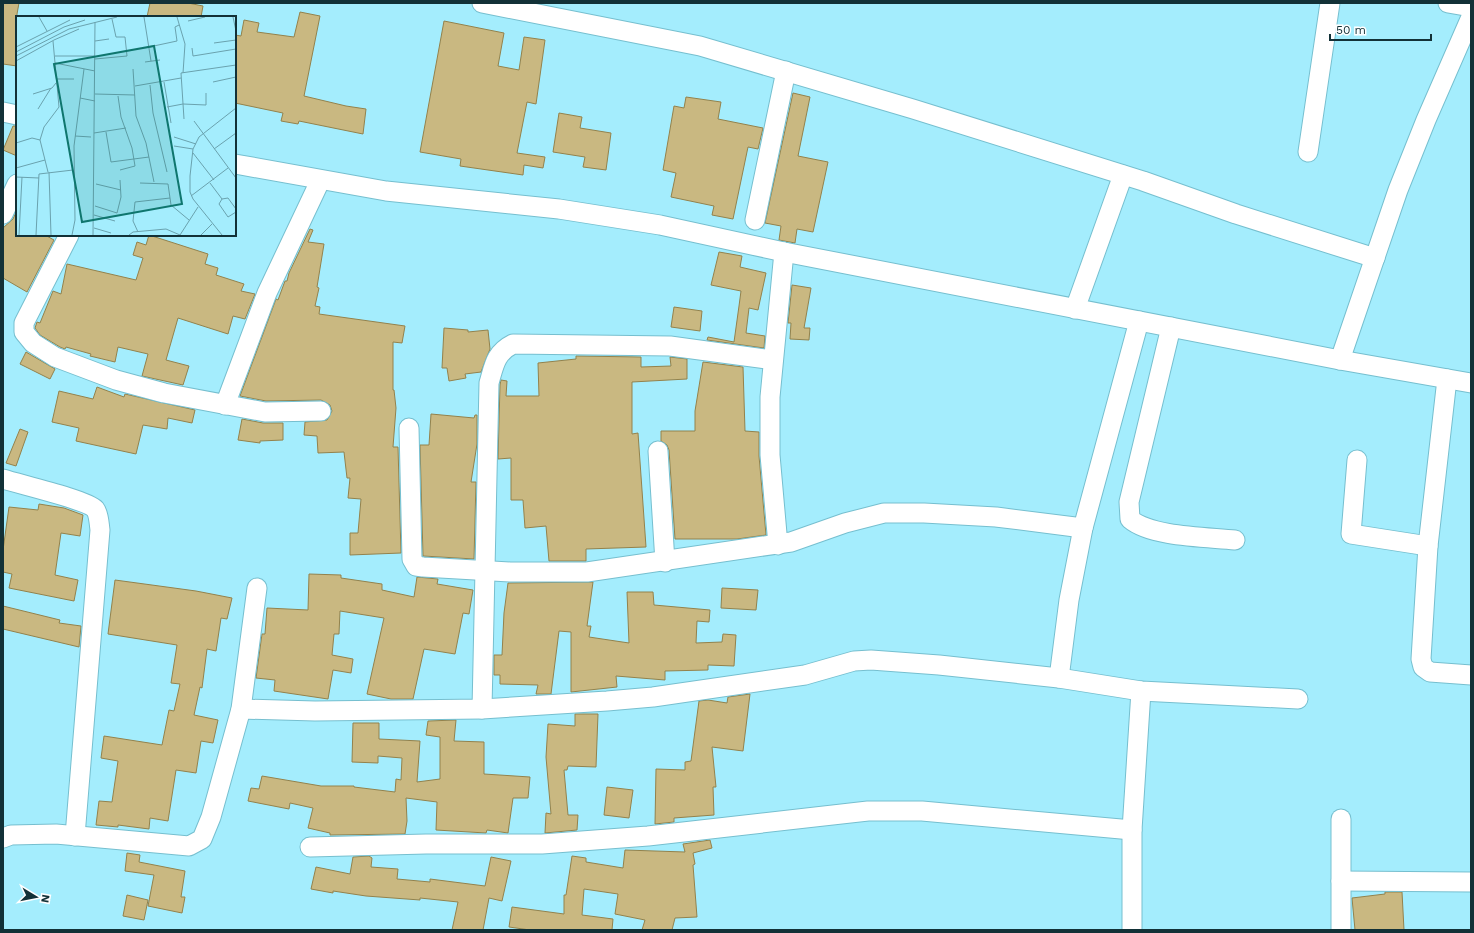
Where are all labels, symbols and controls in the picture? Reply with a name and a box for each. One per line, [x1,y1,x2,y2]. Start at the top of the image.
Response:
inset map [16,16,236,236]
scale bar [1330,16,1431,42]
text: 50 m [1336,23,1366,37]
north arrow [16,877,56,917]
text: N [38,894,52,904]

